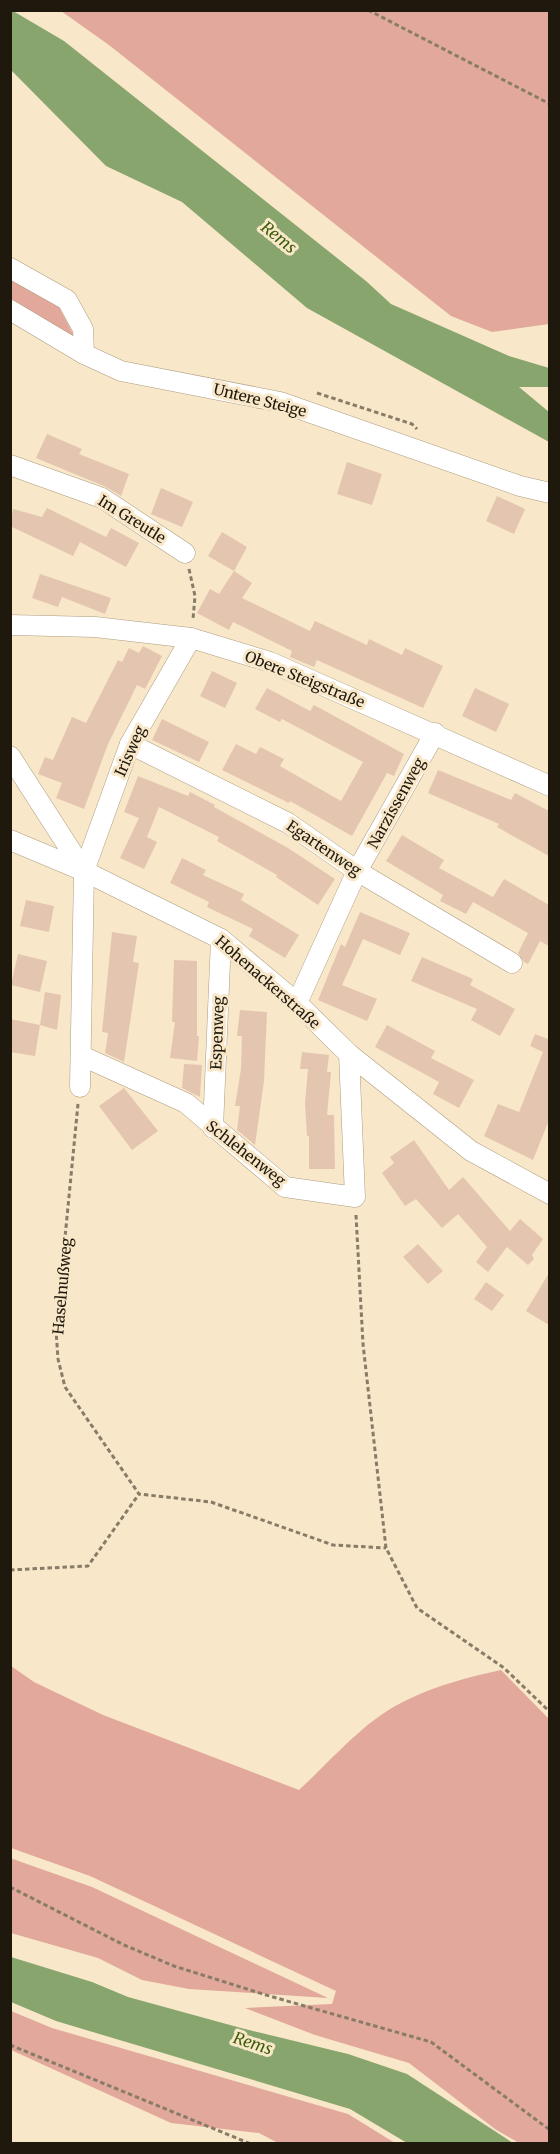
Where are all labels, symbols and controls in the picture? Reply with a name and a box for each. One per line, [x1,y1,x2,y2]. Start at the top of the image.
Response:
water label: Rems [257,217,301,257]
street label: Untere Steige [211,379,309,421]
street label: Im Greutle [95,491,169,547]
street label: Obere Steigstraße [242,646,368,712]
street label: Irisweg [110,723,150,779]
street label: Narzissenweg [363,754,429,852]
street label: Egartenweg [283,816,365,880]
street label: Hohenackerstraße [212,931,324,1033]
street label: Espenweg [206,996,228,1070]
street label: Schlehenweg [202,1116,290,1190]
street label: Haselnußweg [48,1237,76,1335]
water label: Rems [231,2027,275,2059]

